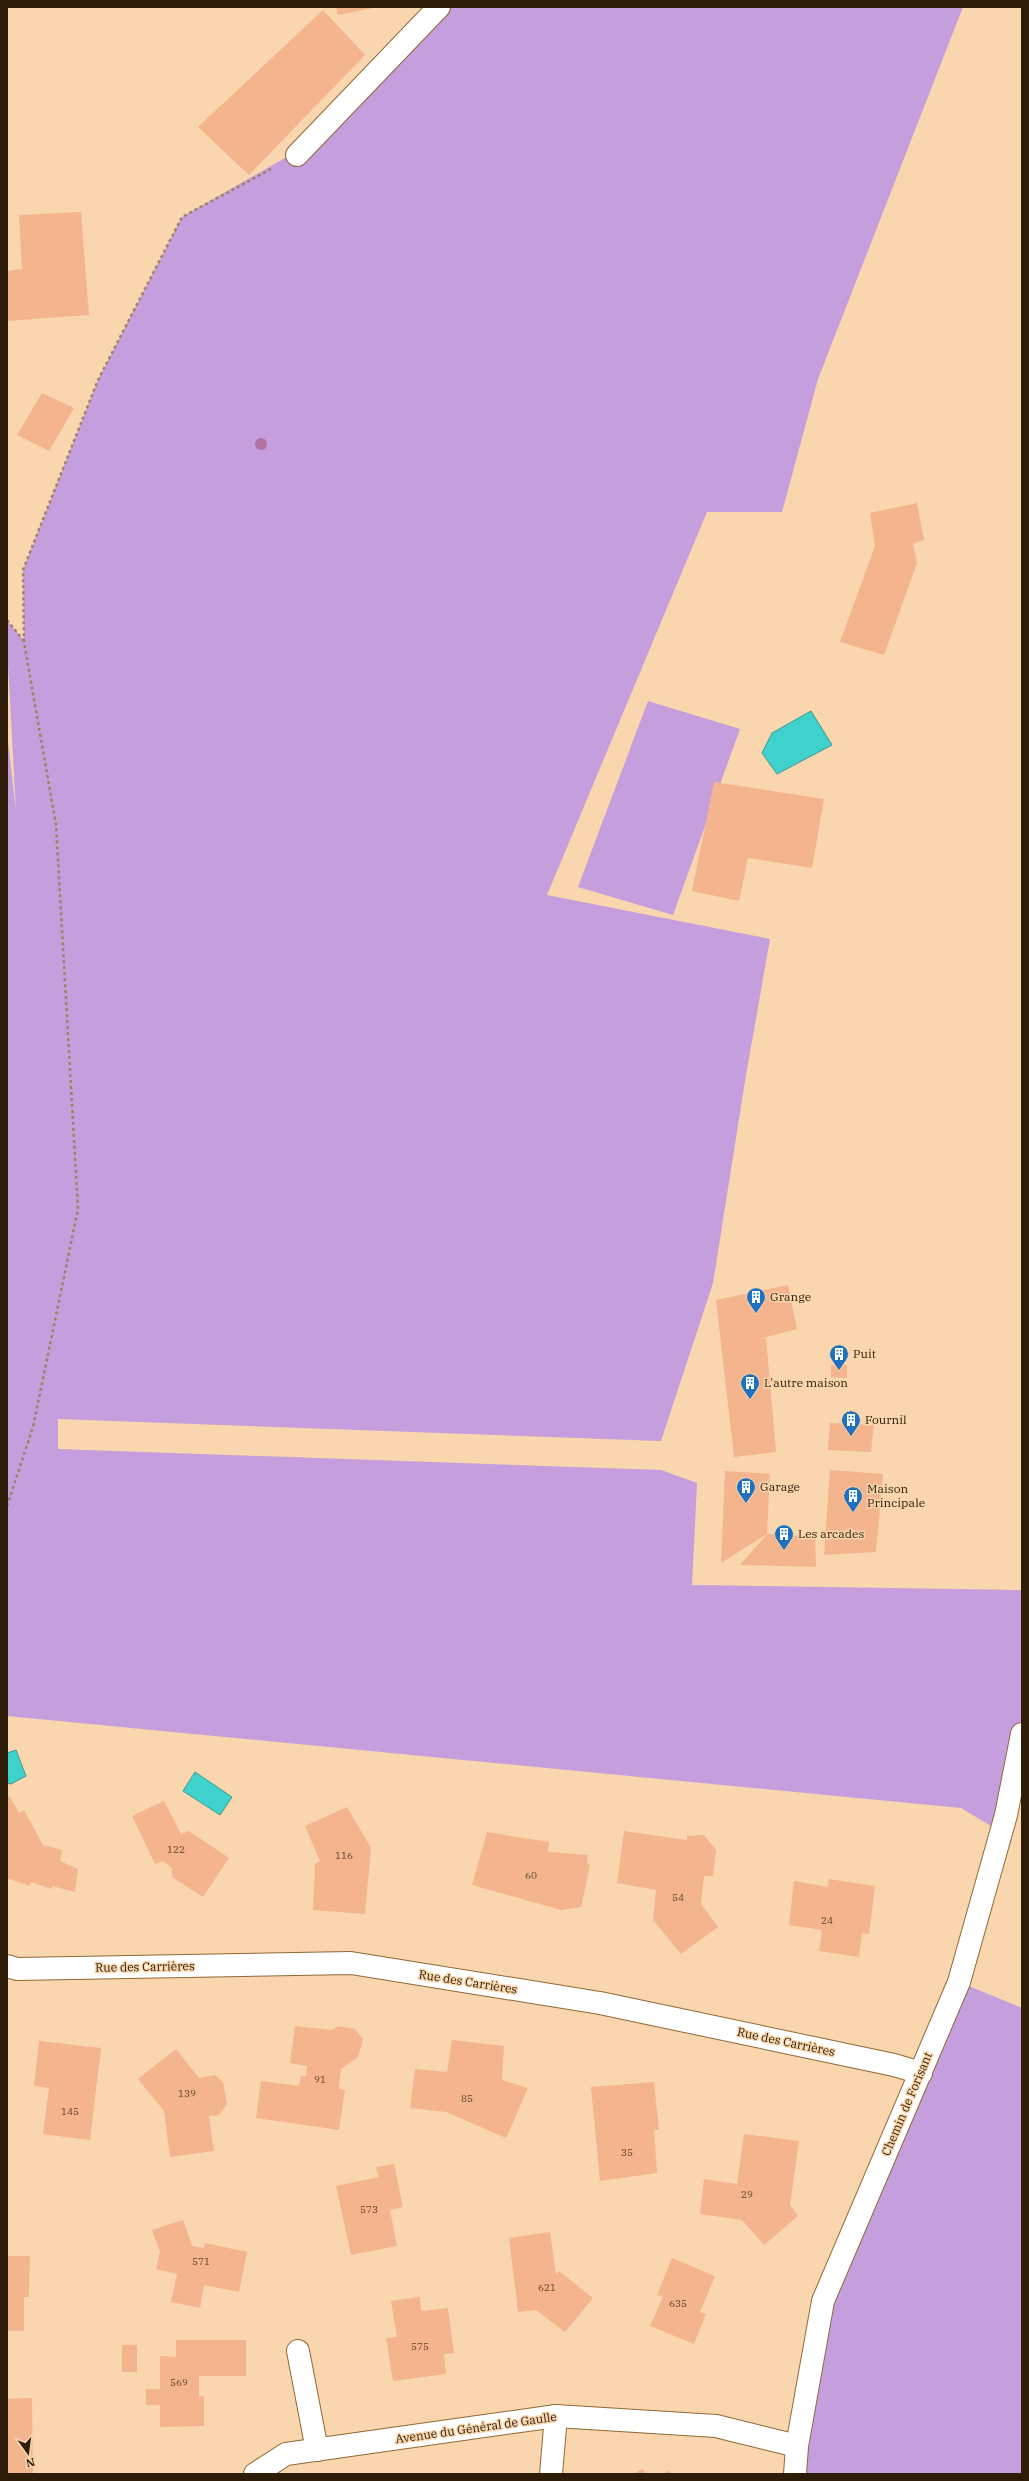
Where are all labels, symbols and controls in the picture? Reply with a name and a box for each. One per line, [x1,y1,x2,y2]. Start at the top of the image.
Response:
building icon: Grange [745,1286,767,1314]
place label: Grange [770,1289,811,1304]
building icon: Puit [828,1343,850,1371]
place label: Puit [853,1346,876,1361]
building icon: L'autre maison [739,1372,761,1400]
place label: L'autre maison [764,1375,848,1390]
building icon: Fournil [840,1409,862,1437]
place label: Fournil [865,1412,907,1427]
building icon: Garage [735,1476,757,1504]
place label: Garage [760,1479,800,1494]
place label: Maison Principale [867,1481,925,1510]
building icon: Maison Principale [842,1485,864,1513]
building icon: Les arcades [773,1523,795,1551]
place label: Les arcades [798,1526,865,1541]
house number: 122 [167,1843,185,1856]
house number: 116 [335,1849,353,1862]
house number: 60 [525,1869,537,1882]
house number: 54 [672,1891,684,1904]
house number: 24 [821,1914,833,1927]
street label: Rue des Carrières [95,1958,195,1975]
street label: Rue des Carrières [418,1966,519,1997]
street label: Rue des Carrières [736,2024,837,2059]
street label: Chemin de Forisant [878,2050,935,2158]
house number: 91 [314,2073,326,2086]
house number: 139 [178,2087,196,2100]
house number: 85 [461,2092,473,2105]
house number: 145 [61,2105,79,2118]
house number: 35 [621,2146,633,2159]
house number: 29 [741,2188,753,2201]
house number: 573 [360,2203,378,2216]
house number: 571 [192,2255,210,2268]
house number: 621 [538,2281,556,2294]
house number: 635 [669,2297,687,2310]
house number: 575 [411,2340,429,2353]
house number: 569 [170,2376,188,2389]
street label: Avenue du Général de Gaulle [394,2409,558,2446]
north arrow [8,2433,48,2473]
text: N [24,2455,36,2471]

